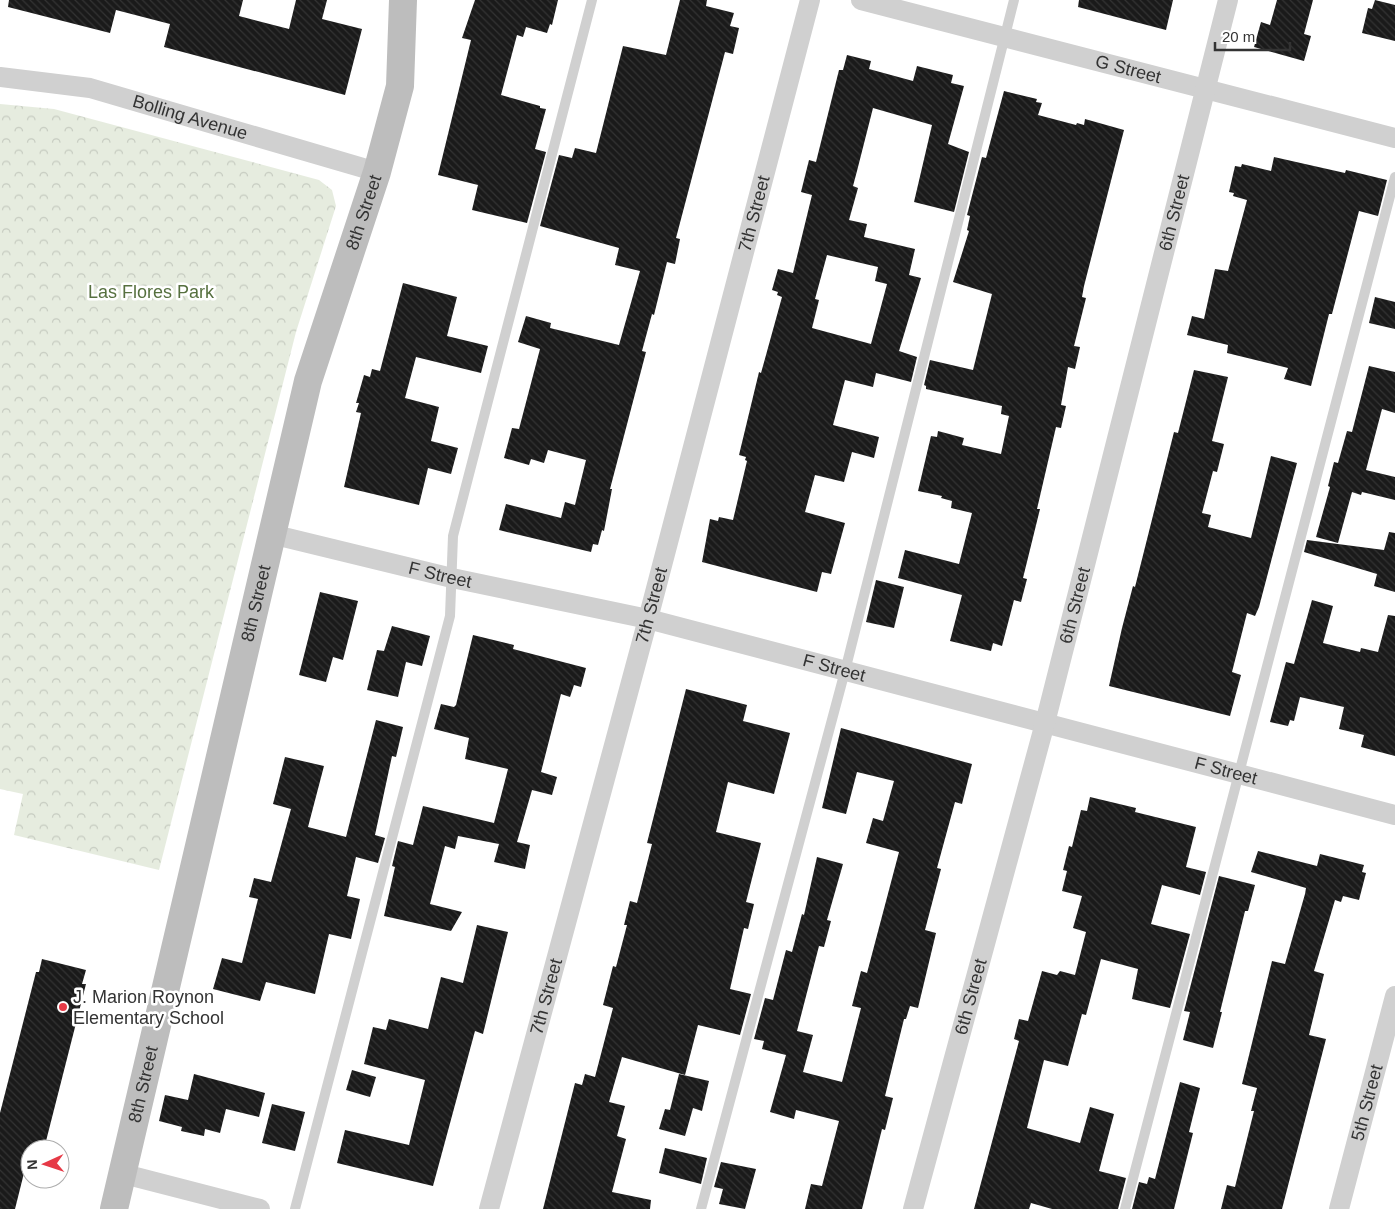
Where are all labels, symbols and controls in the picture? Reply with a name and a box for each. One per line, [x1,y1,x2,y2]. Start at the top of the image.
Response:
scale bar [1215,20,1290,52]
text: 20 m [1222,28,1255,45]
street label: G Street [1093,51,1163,87]
street label: Bolling Avenue [130,91,250,144]
street label: 8th Street [342,172,385,253]
street label: 6th Street [1155,172,1193,253]
street label: 7th Street [735,173,774,254]
park label: Las Flores Park [88,282,215,302]
street label: F Street [407,558,473,592]
street label: 8th Street [237,563,275,644]
street label: 7th Street [632,565,671,646]
street label: 6th Street [1056,565,1094,646]
street label: F Street [801,650,868,686]
street label: F Street [1192,753,1259,788]
street label: 7th Street [526,956,566,1037]
street label: 6th Street [951,956,991,1037]
place label: J. Marion Roynon Elementary School [73,987,224,1028]
marker: J. Marion Roynon Elementary School [57,1001,69,1013]
street label: 8th Street [125,1044,162,1125]
street label: 5th Street [1347,1062,1387,1143]
north arrow [20,1139,70,1189]
text: N [24,1159,40,1170]

